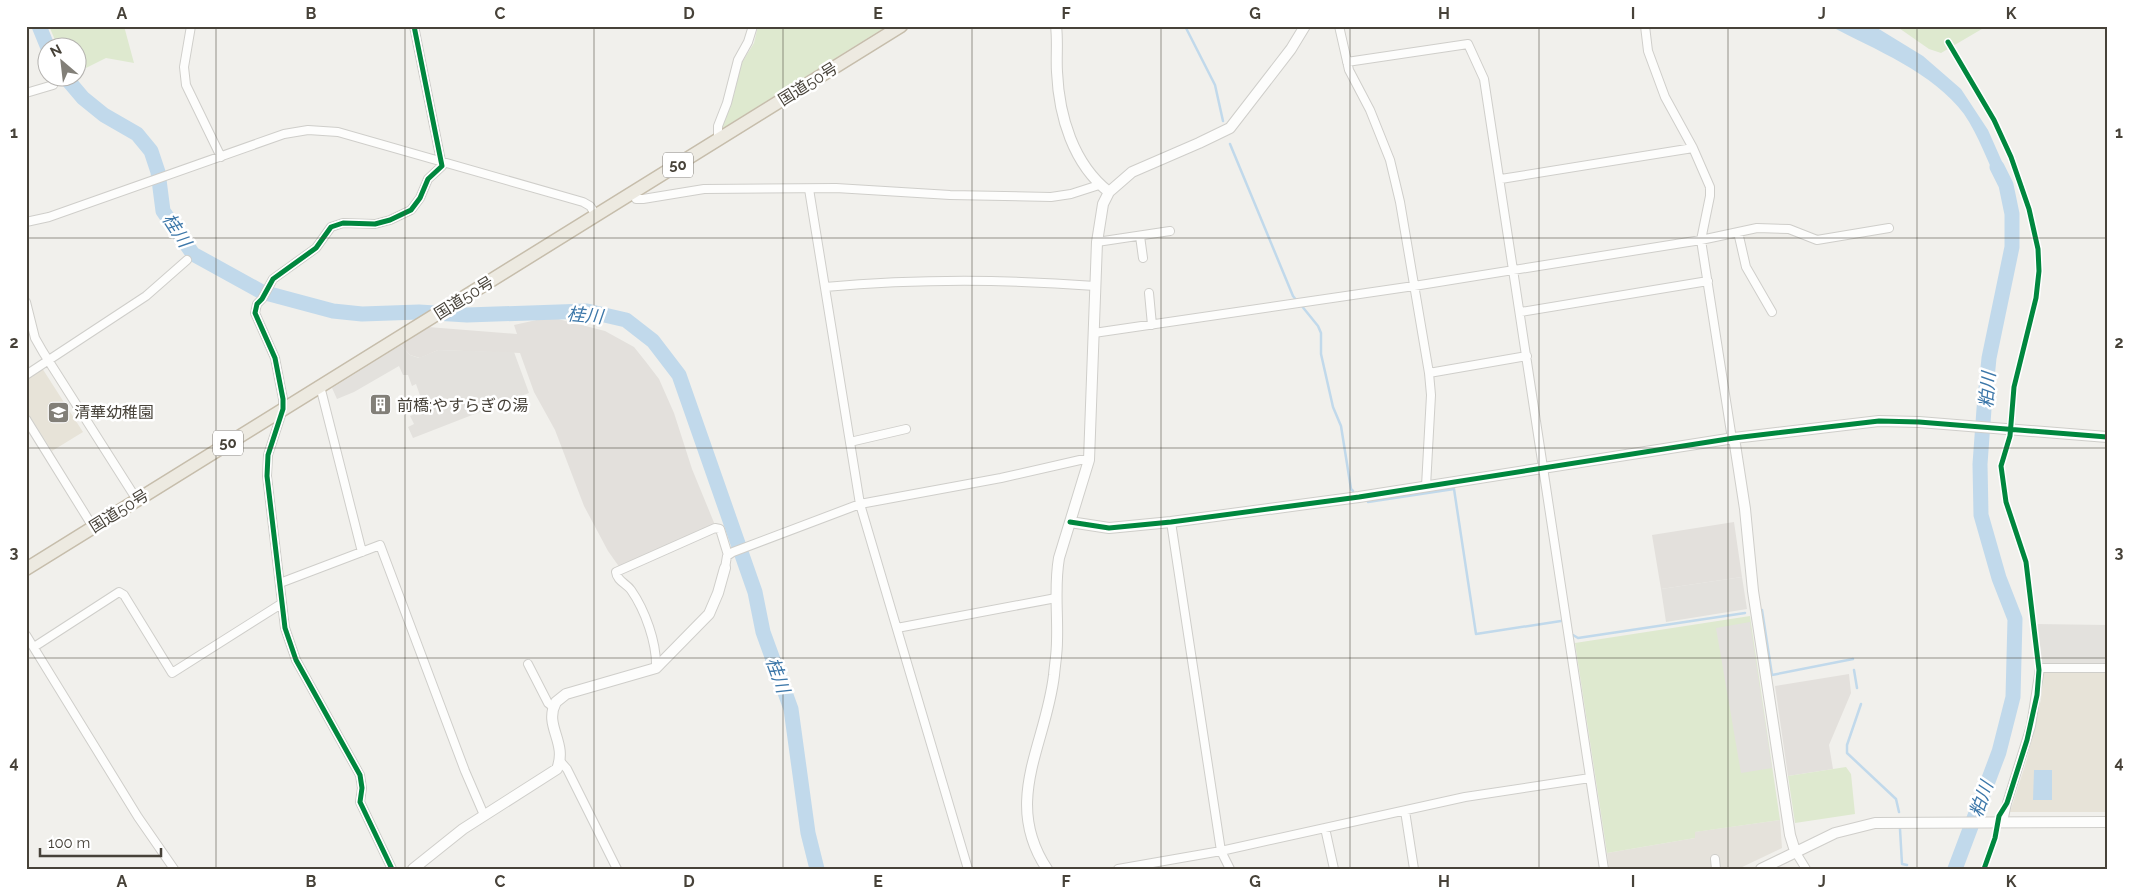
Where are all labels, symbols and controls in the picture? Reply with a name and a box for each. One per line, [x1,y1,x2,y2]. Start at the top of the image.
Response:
text: A [117,4,128,23]
text: B [306,4,317,23]
text: C [495,4,506,23]
text: D [683,4,695,23]
text: E [873,4,883,23]
text: F [1061,4,1071,23]
text: G [1249,4,1261,23]
text: H [1438,4,1450,23]
text: I [1631,4,1635,23]
text: J [1818,4,1826,23]
text: K [2006,4,2017,23]
north arrow [38,38,88,88]
text: N [47,41,64,60]
street label: 国道50号 [775,58,841,110]
text: 1 [10,123,18,142]
text: 1 [2115,123,2123,142]
road number: 50 [663,152,693,178]
water label: 桂川 [158,209,197,252]
street label: 国道50号 [431,272,497,324]
water label: 桂川 [566,303,606,327]
text: 2 [9,333,19,352]
text: 2 [2114,333,2124,352]
water label: 粕川 [1975,369,1999,409]
building icon: 前橋;やすらぎの湯 [369,393,393,417]
place label: 前橋;やすらぎの湯 [397,396,528,415]
school or university icon: 清華幼稚園 [46,400,70,424]
place label: 清華幼稚園 [74,403,154,422]
road number: 50 [213,430,243,456]
street label: 国道50号 [86,485,152,537]
text: 3 [10,543,19,562]
text: 3 [2115,543,2124,562]
water label: 桂川 [762,654,795,697]
text: 4 [9,753,19,772]
text: 4 [2114,753,2124,772]
water label: 粕川 [1965,777,1998,820]
scale bar [40,825,161,857]
text: 100 m [48,834,90,852]
text: A [117,872,128,891]
text: B [306,872,317,891]
text: C [495,872,506,891]
text: D [683,872,695,891]
text: E [873,872,883,891]
text: F [1061,872,1071,891]
text: G [1249,872,1261,891]
text: H [1438,872,1450,891]
text: I [1631,872,1635,891]
text: J [1818,872,1826,891]
text: K [2006,872,2017,891]

